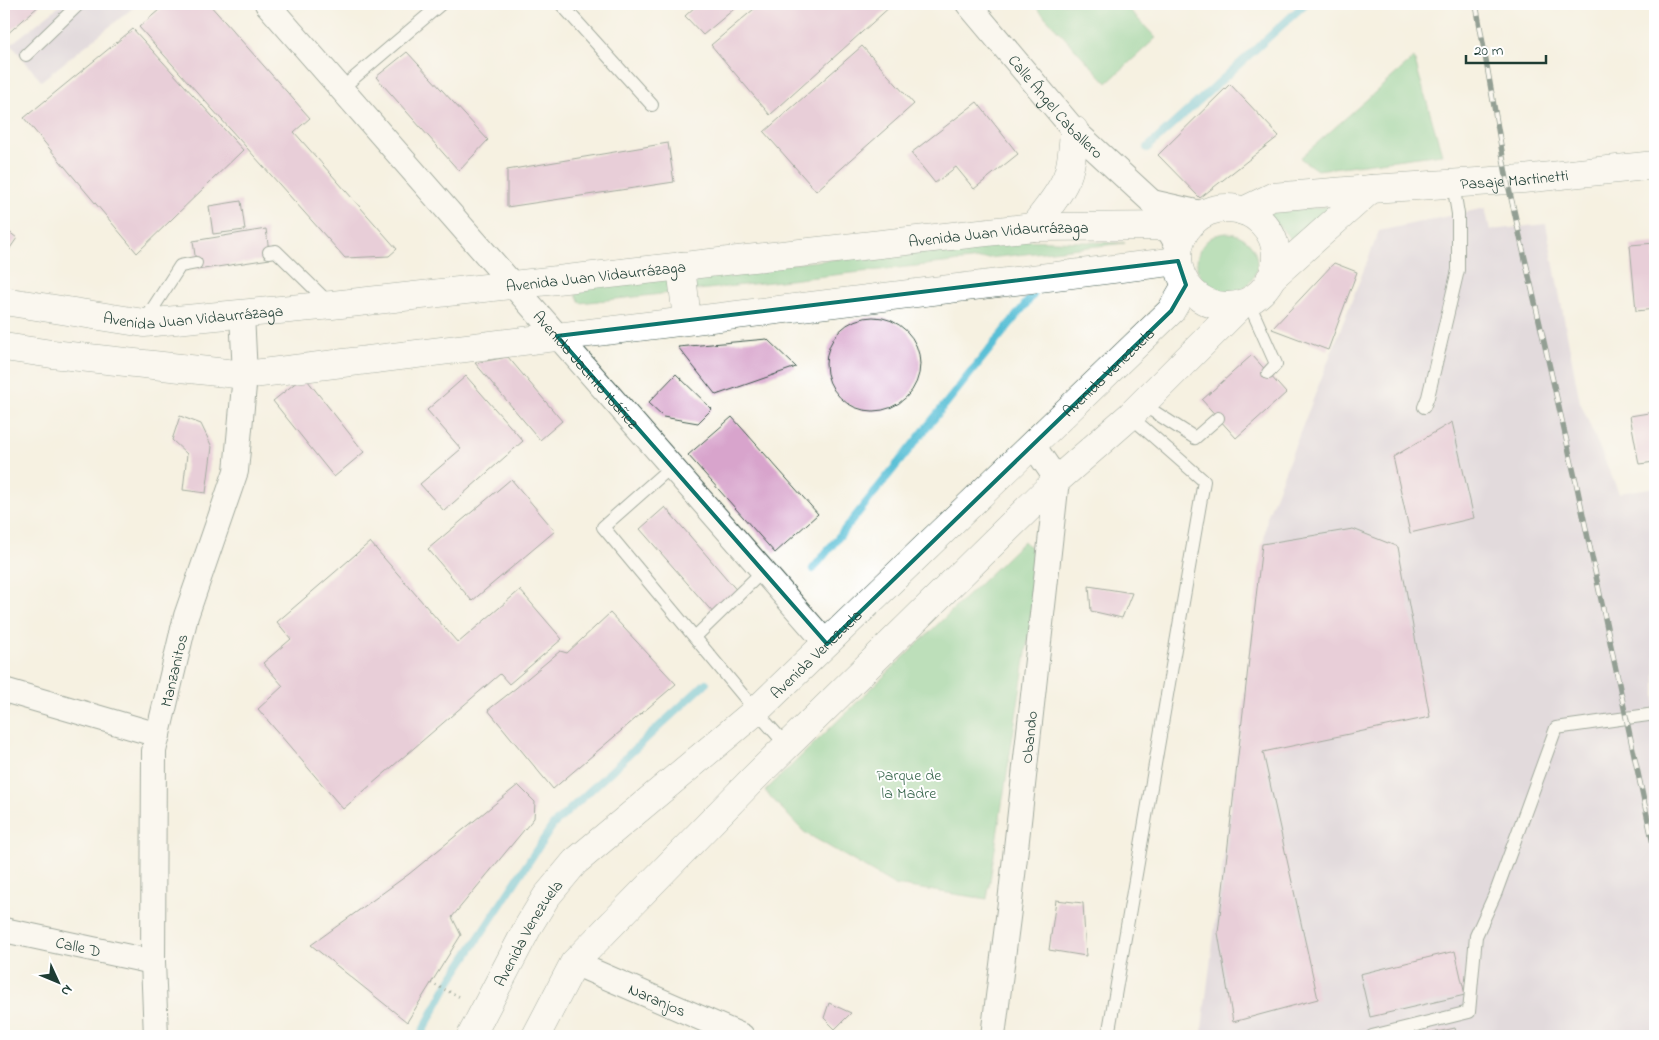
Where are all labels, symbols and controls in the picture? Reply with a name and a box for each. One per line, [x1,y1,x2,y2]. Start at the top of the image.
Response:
scale bar [1466,32,1546,64]
text: 20 m [1474,40,1504,62]
street label: Calle Ángel Caballero [1001,50,1108,165]
street label: Pasaje Martinetti [1459,164,1570,197]
street label: Avenida Juan Vidaurrázaga [907,217,1089,255]
street label: Avenida Juan Vidaurrázaga [505,256,687,300]
street label: Avenida Juan Vidaurrázaga [101,300,284,337]
street label: Avenida Jacinto Ibáñez [526,306,644,435]
street label: Avenida Venezuela [1058,323,1161,424]
street label: Avenida Venezuela [765,605,869,705]
street label: Manzanitos [155,632,195,710]
street label: Obando [1016,710,1045,765]
park label: Parque de la Madre [877,764,942,806]
street label: Avenida Venezuela [489,875,570,991]
street label: Calle D [53,931,103,964]
north arrow [32,958,82,1008]
street label: Naranjos [624,978,689,1024]
text: N [55,979,77,1001]

